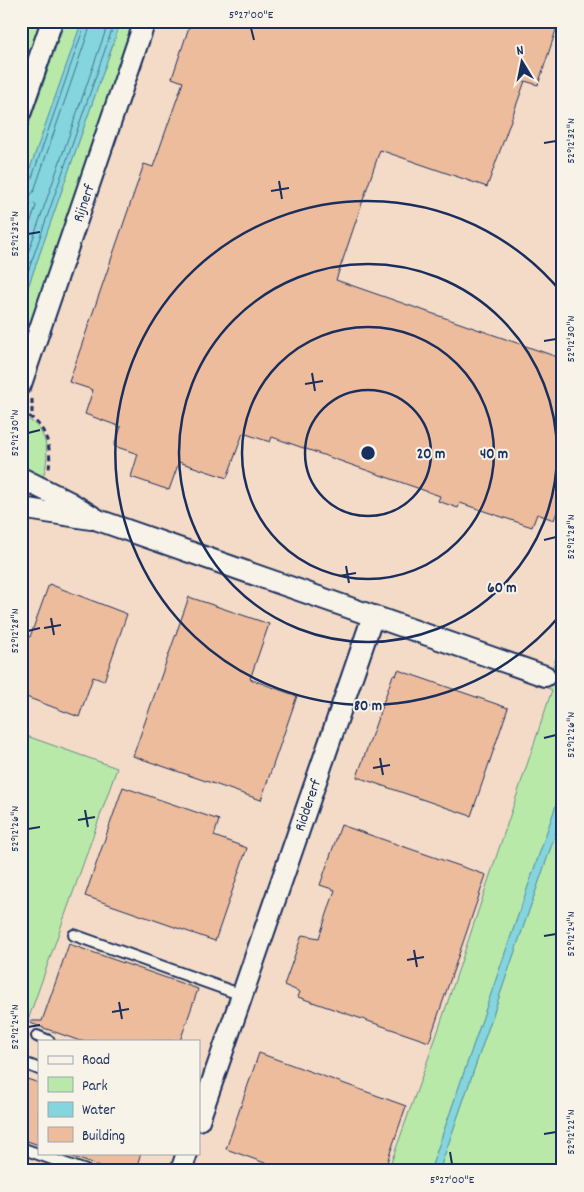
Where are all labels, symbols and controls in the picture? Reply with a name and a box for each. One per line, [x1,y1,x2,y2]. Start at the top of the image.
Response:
text: 5°27'00"E [229,7,274,24]
north arrow [496,38,546,88]
text: N [515,41,525,62]
text: 52°12'32"N [563,118,580,164]
street label: Rijnerf [68,181,102,225]
text: 52°12'32"N [7,211,24,257]
text: 52°12'30"N [563,315,580,362]
text: 52°12'30"N [7,409,24,456]
centre of rings [359,444,377,462]
text: 20 m [417,444,445,466]
text: 40 m [480,444,508,466]
text: 52°12'28"N [563,514,580,560]
text: 60 m [487,578,517,600]
text: 52°12'28"N [7,608,24,654]
text: 80 m [354,696,382,718]
text: 52°12'26"N [563,712,580,758]
street label: Riddererf [290,776,328,835]
text: 52°12'26"N [7,806,24,852]
text: 52°12'24"N [563,911,580,957]
text: 52°12'24"N [7,1004,24,1050]
legend [38,1040,200,1154]
text: Road [82,1050,110,1072]
text: Park [82,1076,108,1098]
text: Water [82,1100,116,1122]
text: 52°12'22"N [563,1109,580,1155]
text: Building [82,1126,125,1148]
text: 5°27'00"E [430,1172,475,1189]

